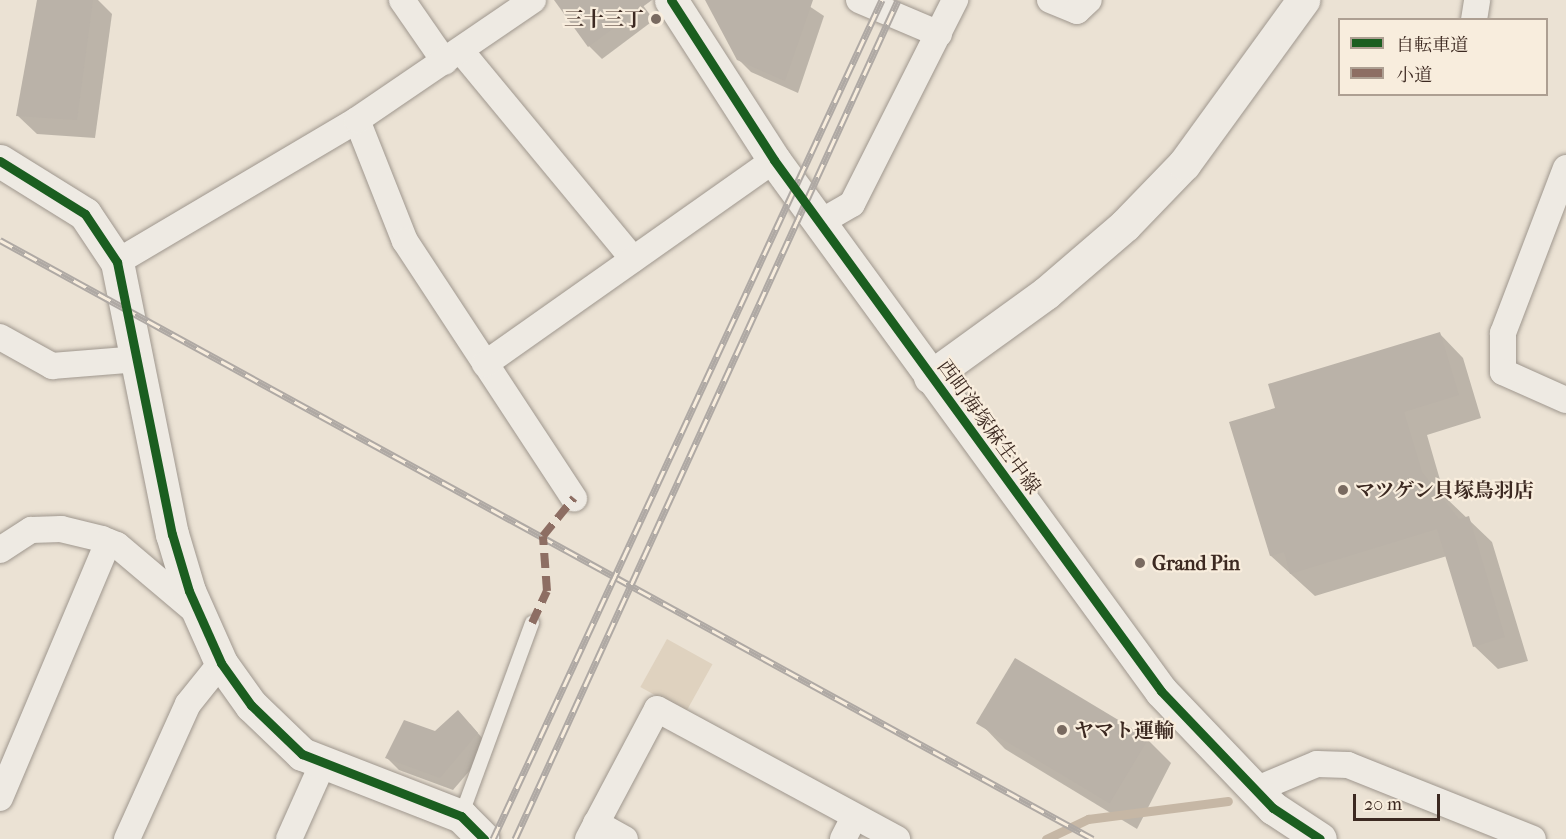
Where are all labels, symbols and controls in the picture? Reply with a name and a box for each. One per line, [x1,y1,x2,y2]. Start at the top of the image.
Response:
place label: 三十三丁 [564,7,644,31]
marker: 三十三丁 [649,12,663,26]
legend [1338,18,1548,96]
text: 自転車道 [1396,35,1468,56]
text: 小道 [1396,65,1432,86]
street label: 西町海塚麻生中線 [932,355,1046,499]
place label: マツゲン貝塚鳥羽店 [1355,478,1535,502]
marker: マツゲン貝塚鳥羽店 [1336,483,1350,497]
place label: Grand Pin [1152,551,1240,575]
marker: Grand Pin [1133,556,1147,570]
place label: ヤマト運輸 [1074,718,1174,742]
marker: ヤマト運輸 [1055,723,1069,737]
scale bar [1356,782,1443,820]
text: 20 m [1364,794,1402,815]

